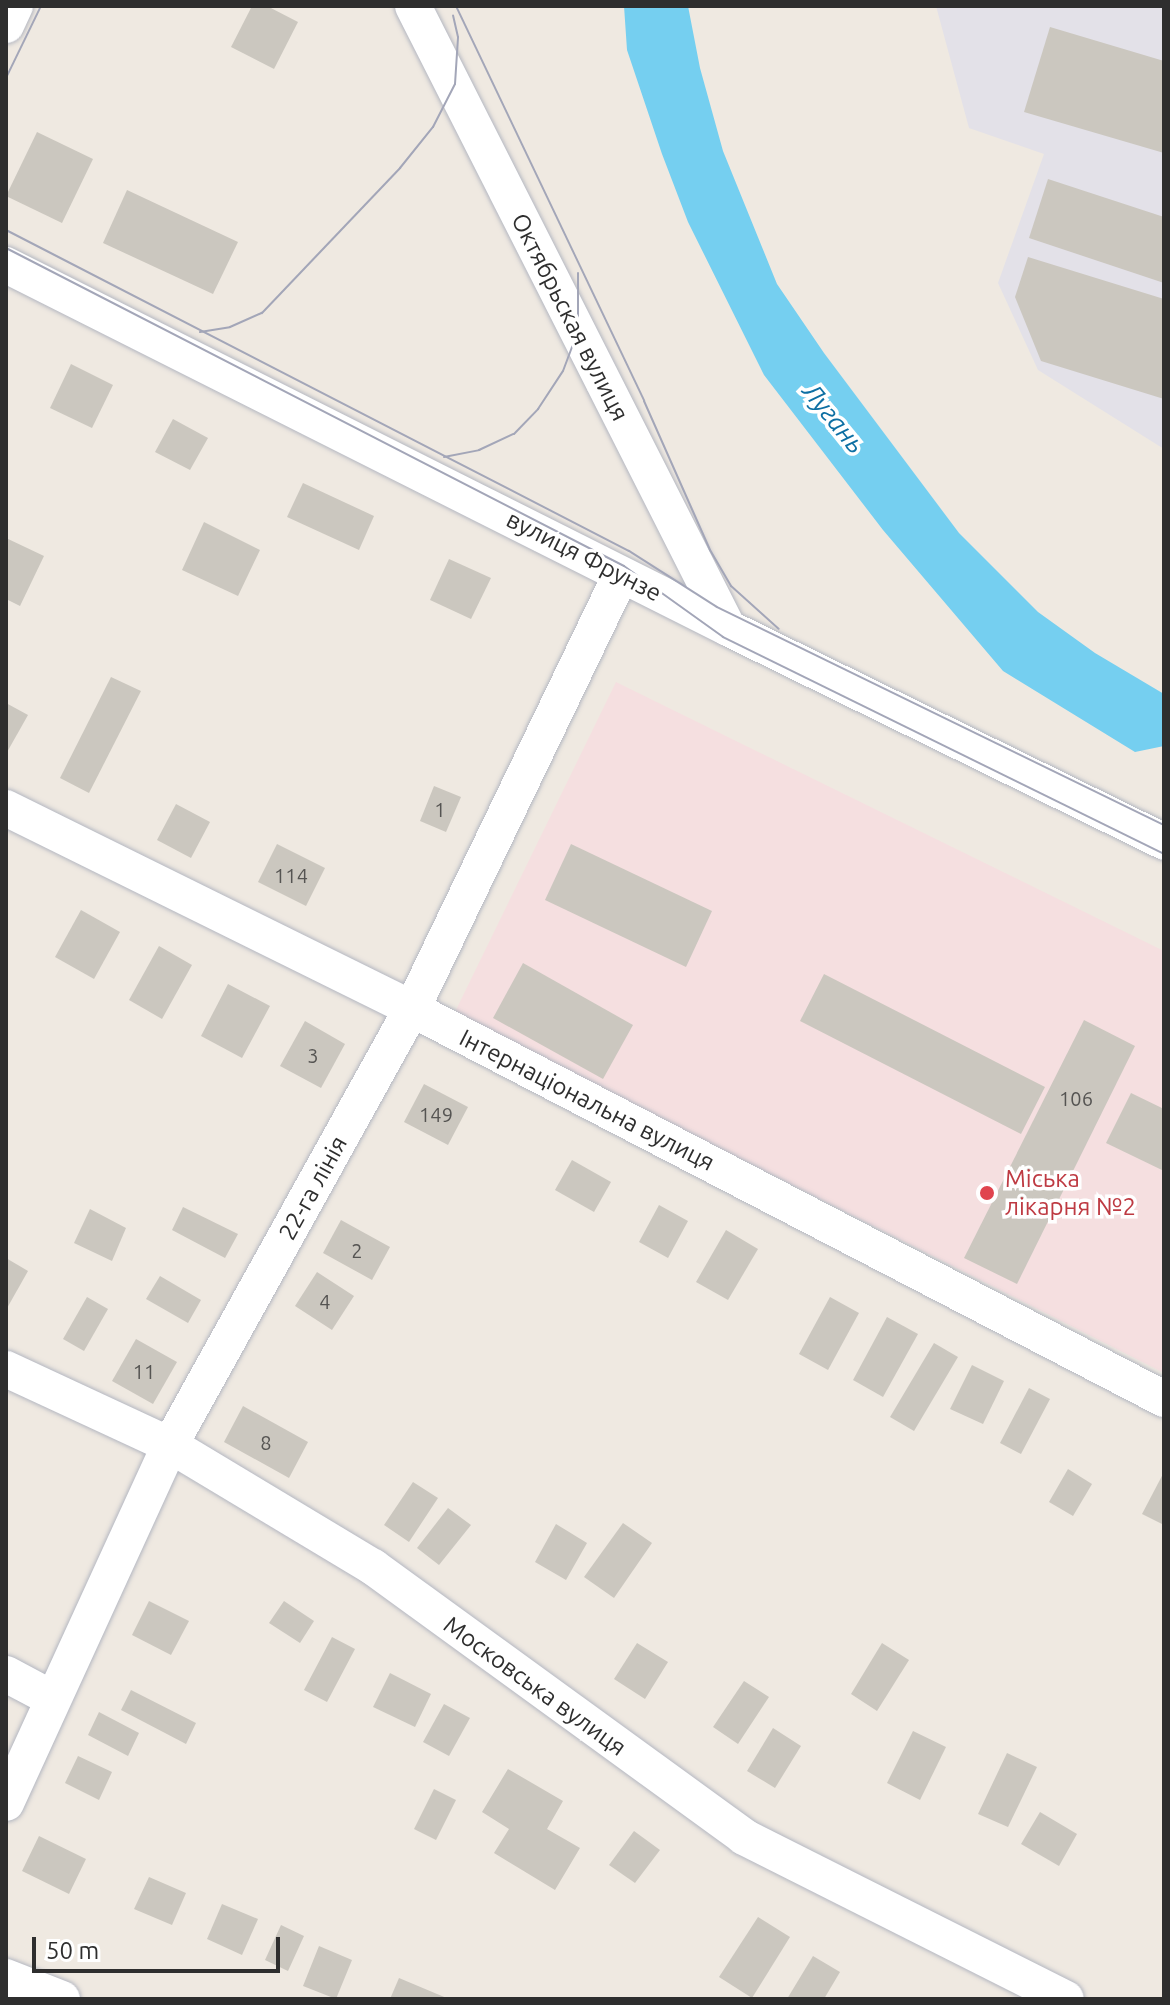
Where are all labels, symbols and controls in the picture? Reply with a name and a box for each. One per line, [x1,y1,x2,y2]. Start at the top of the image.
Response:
street label: Октябрьская вулиця [505,209,635,425]
water label: Лугань [796,376,872,460]
street label: вулиця Фрунзе [502,505,666,607]
house number: 1 [434,797,446,821]
house number: 114 [274,863,308,887]
street label: Інтернаціональна вулиця [455,1023,719,1177]
house number: 3 [307,1043,319,1067]
house number: 106 [1059,1086,1093,1110]
house number: 149 [419,1102,453,1126]
street label: 22-га лінія [273,1131,353,1245]
place label: Міська лікарня №2 [1005,1165,1136,1221]
marker: Міська лікарня №2 [976,1182,998,1204]
house number: 2 [351,1238,363,1262]
house number: 4 [319,1289,331,1313]
house number: 11 [133,1359,155,1383]
house number: 8 [260,1430,272,1454]
street label: Московська вулиця [438,1610,632,1762]
scale bar [36,1921,284,1971]
text: 50 m [46,1937,99,1964]

